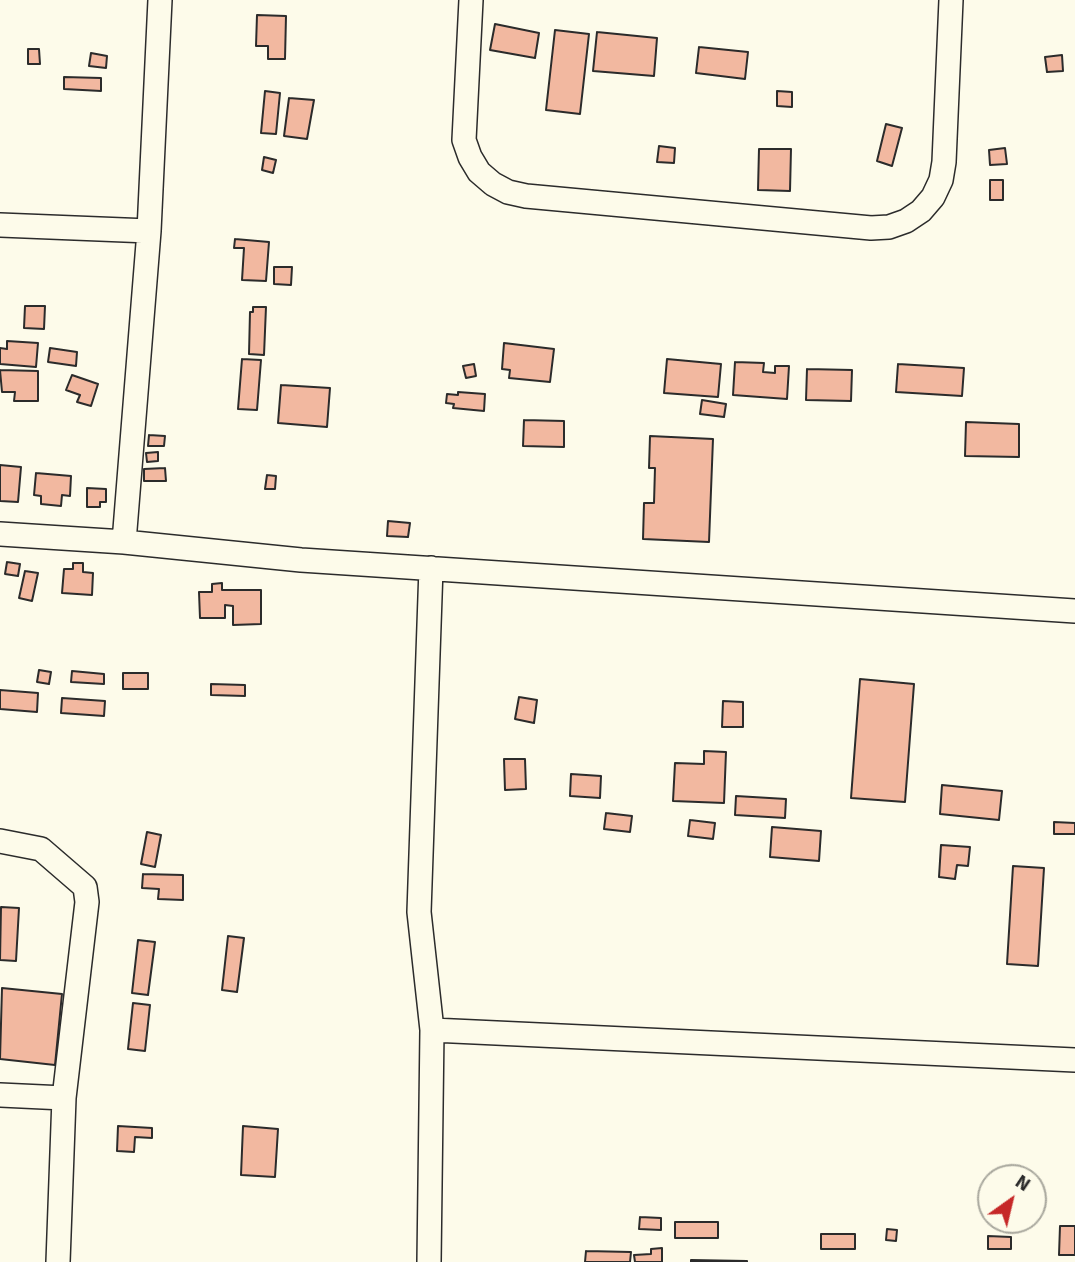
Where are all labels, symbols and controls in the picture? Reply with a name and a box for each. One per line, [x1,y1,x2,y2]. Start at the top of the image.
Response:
north arrow [977,1164,1047,1234]
text: N [1010,1170,1035,1197]

